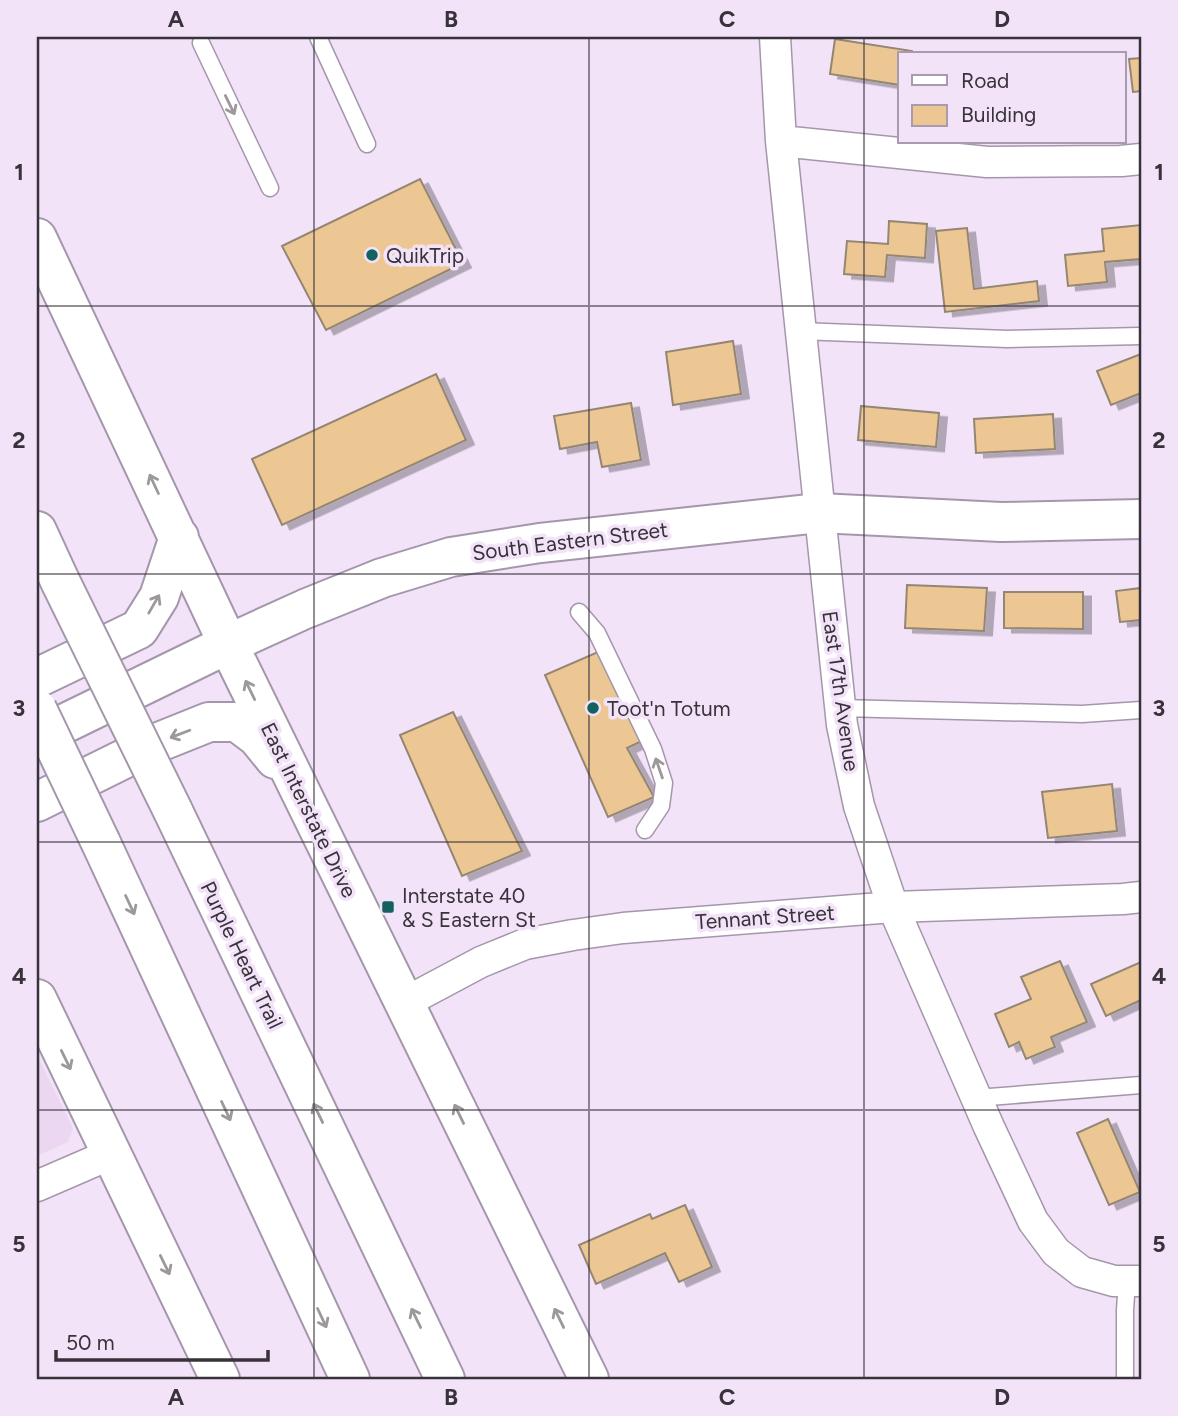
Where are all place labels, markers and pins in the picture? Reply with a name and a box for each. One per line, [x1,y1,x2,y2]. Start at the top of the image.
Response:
place label: QuikTrip [386,243,464,268]
marker: QuikTrip [364,247,380,263]
place label: Toot'n Totum [607,696,731,721]
marker: Toot'n Totum [585,700,601,716]
place label: Interstate 40 & S Eastern St [402,883,536,932]
marker: Interstate 40 & S Eastern St [380,899,396,915]

